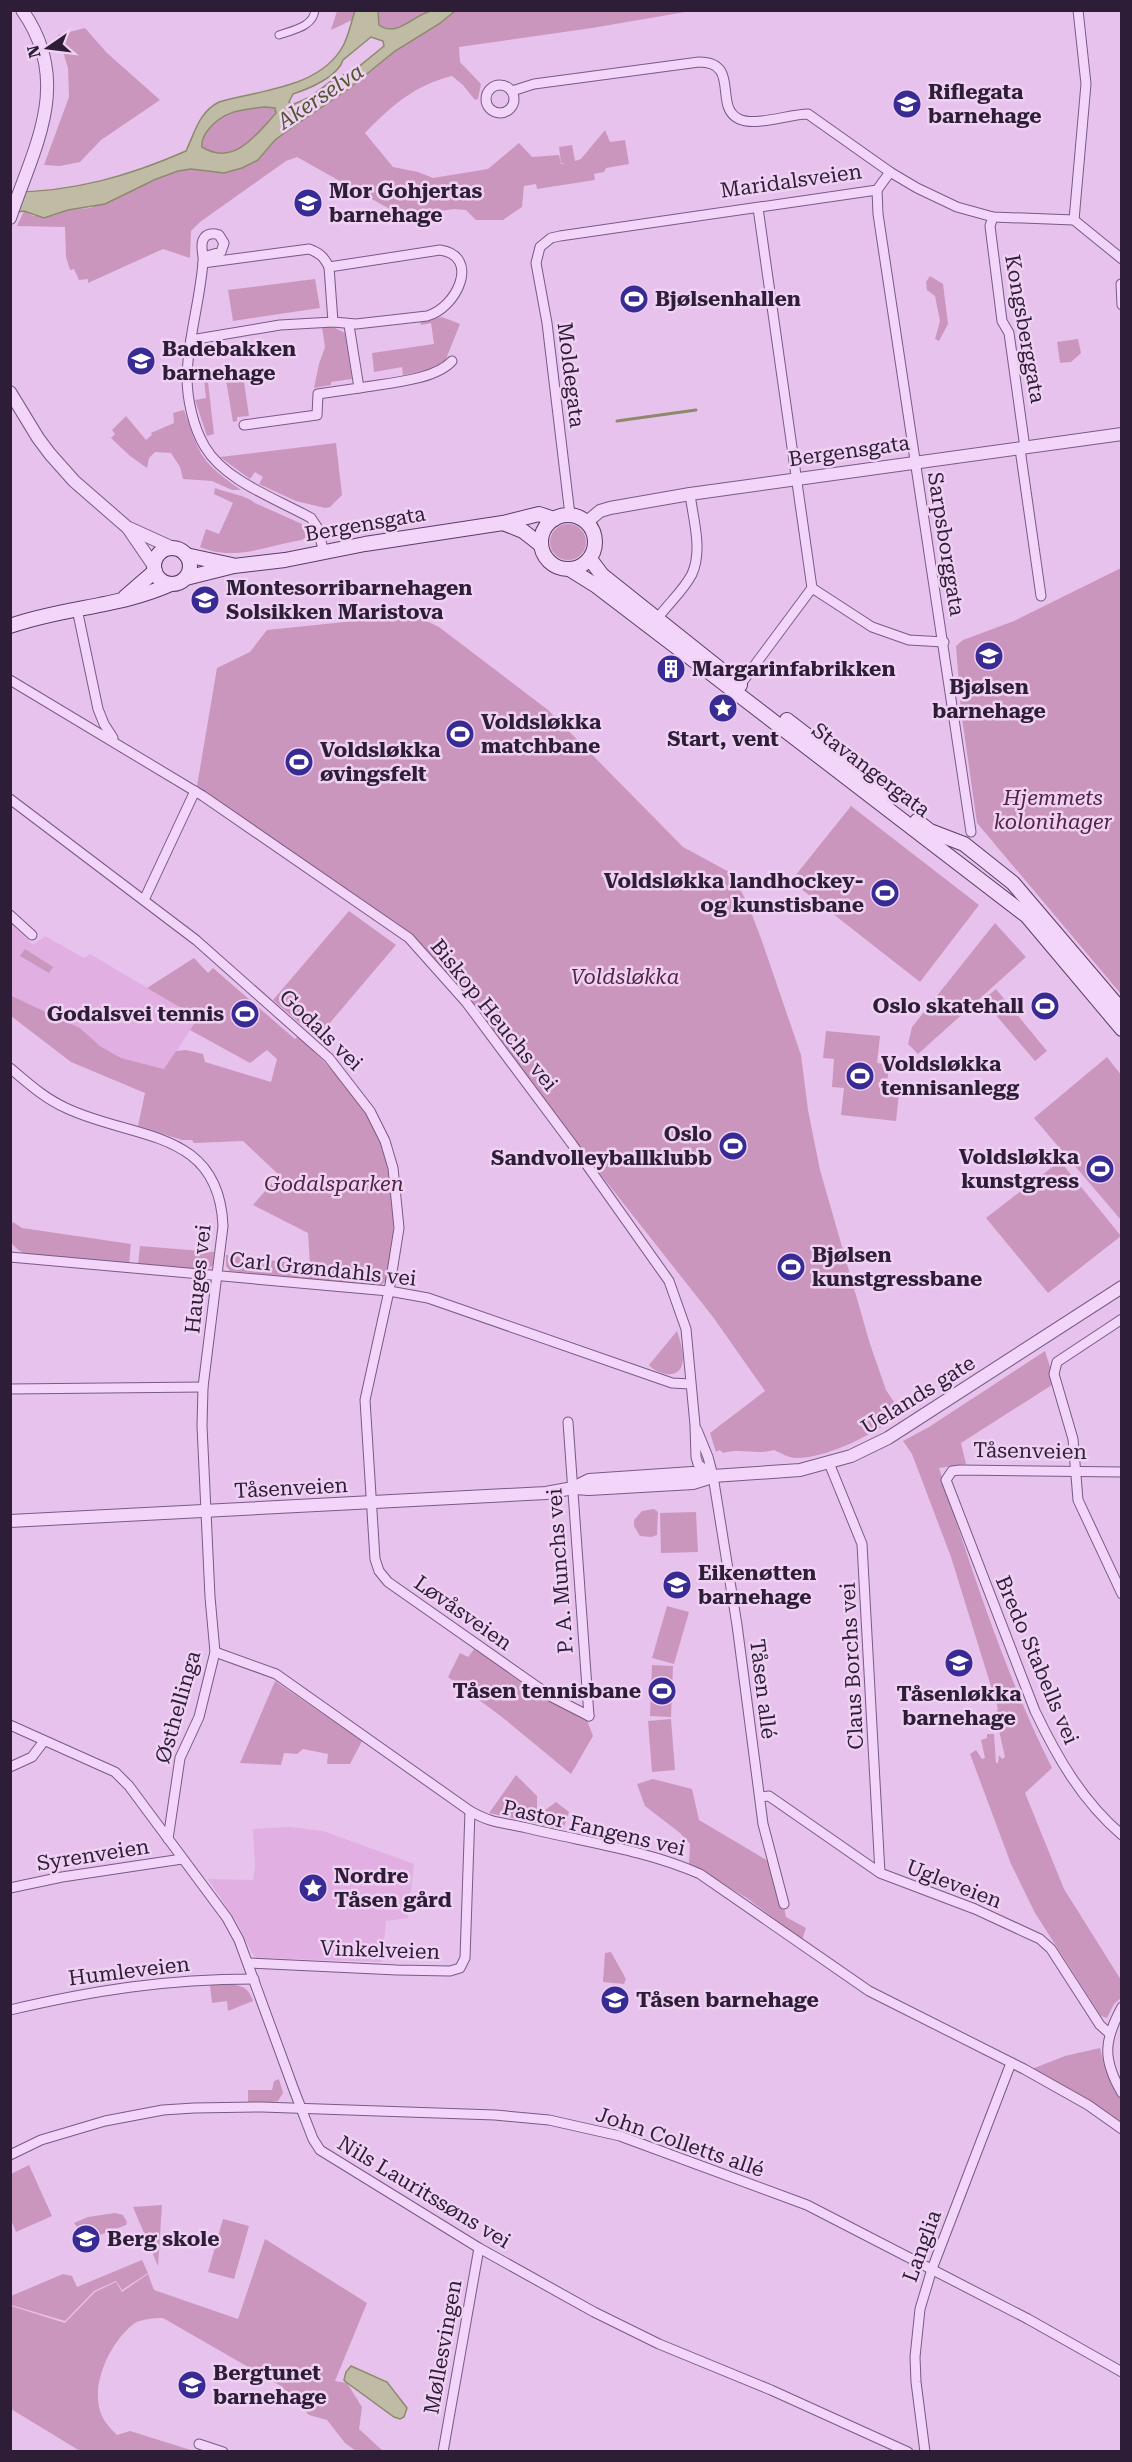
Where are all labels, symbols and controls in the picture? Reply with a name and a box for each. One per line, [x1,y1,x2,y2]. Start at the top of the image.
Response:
north arrow [18,18,78,78]
text: N [23,43,45,60]
water label: Akerselva [271,59,368,135]
place label: Riflegata barnehage [928,80,1041,128]
school or university icon: Riflegata barnehage [891,88,923,120]
street label: Maridalsveien [719,159,864,203]
place label: Mor Gohjertas barnehage [329,179,482,227]
school or university icon: Mor Gohjertas barnehage [292,187,324,219]
street label: Kongsberggata [1000,253,1050,406]
sports icon: Bjølsenhallen [618,283,650,315]
place label: Bjølsenhallen [655,287,801,311]
street label: Moldegata [553,321,589,430]
place label: Badebakken barnehage [162,337,296,385]
school or university icon: Badebakken barnehage [125,345,157,377]
street label: Bergensgata [787,431,912,471]
street label: Sarpsborggata [923,470,969,618]
street label: Bergensgata [303,501,428,546]
place label: Montesorribarnehagen Solsikken Maristova [226,576,472,624]
school or university icon: Montesorribarnehagen Solsikken Maristova [189,584,221,616]
school or university icon: Bjølsen barnehage [973,640,1005,672]
building icon: Margarinfabrikken [655,653,687,685]
place label: Margarinfabrikken [692,657,896,681]
place label: Bjølsen barnehage [932,675,1046,723]
place icon: Start, vent [707,692,739,724]
place label: Voldsløkka matchbane [481,710,602,758]
sports icon: Voldsløkka matchbane [444,718,476,750]
street label: Stavangergata [807,718,935,822]
place label: Start, vent [667,727,779,751]
place label: Voldsløkka øvingsfelt [320,738,441,786]
sports icon: Voldsløkka øvingsfelt [283,746,315,778]
park label: Hjemmets kolonihager [994,786,1113,834]
place label: Voldsløkka landhockey- og kunstisbane [604,869,864,917]
sports icon: Voldsløkka landhockey- og kunstisbane [869,877,901,909]
street label: Biskop Heuchs vei [426,934,563,1096]
park label: Voldsløkka [571,965,679,989]
street label: Godals vei [274,984,368,1076]
sports icon: Oslo skatehall [1029,990,1061,1022]
place label: Oslo skatehall [873,994,1024,1018]
sports icon: Godalsvei tennis [229,998,261,1030]
place label: Godalsvei tennis [47,1002,224,1026]
place label: Voldsløkka tennisanlegg [881,1052,1019,1100]
sports icon: Voldsløkka tennisanlegg [844,1060,876,1092]
place label: Oslo Sandvolleyballklubb [491,1122,712,1170]
sports icon: Oslo Sandvolleyballklubb [717,1130,749,1162]
place label: Voldsløkka kunstgress [959,1145,1080,1193]
sports icon: Voldsløkka kunstgress [1084,1153,1116,1185]
park label: Godalsparken [264,1172,404,1196]
street label: Hauges vei [180,1223,216,1335]
place label: Bjølsen kunstgressbane [812,1243,982,1291]
street label: Carl Grøndahls vei [228,1247,418,1291]
sports icon: Bjølsen kunstgressbane [775,1251,807,1283]
street label: Uelands gate [857,1350,979,1440]
street label: Tåsenveien [973,1438,1088,1464]
street label: Tåsenveien [234,1473,349,1503]
street label: P. A. Munchs vei [542,1487,578,1655]
place label: Eikenøtten barnehage [698,1561,816,1609]
school or university icon: Eikenøtten barnehage [661,1569,693,1601]
street label: Løvåsveien [410,1571,517,1656]
street label: Bredo Stabells vei [991,1572,1084,1748]
street label: Claus Borchs vei [836,1582,868,1750]
street label: Tåsen allé [745,1638,781,1740]
school or university icon: Tåsenløkka barnehage [943,1647,975,1679]
street label: Østhellinga [151,1648,206,1766]
sports icon: Tåsen tennisbane [646,1675,678,1707]
place label: Tåsen tennisbane [452,1679,641,1703]
place label: Tåsenløkka barnehage [896,1682,1022,1730]
street label: Pastor Fangens vei [500,1795,688,1861]
street label: Syrenveien [35,1834,151,1876]
street label: Ugleveien [903,1855,1006,1913]
place label: Nordre Tåsen gård [334,1864,452,1912]
place icon: Nordre Tåsen gård [297,1872,329,1904]
street label: Vinkelveien [320,1936,441,1964]
street label: Humleveien [67,1952,192,1990]
school or university icon: Tåsen barnehage [599,1984,631,2016]
place label: Tåsen barnehage [636,1988,819,2012]
street label: John Colletts allé [593,2102,767,2182]
street label: Nils Lauritssøns vei [333,2131,515,2253]
street label: Langlia [898,2206,946,2285]
school or university icon: Berg skole [70,2223,102,2255]
place label: Berg skole [107,2227,219,2251]
street label: Møllesvingen [419,2277,467,2416]
place label: Bergtunet barnehage [213,2361,326,2409]
school or university icon: Bergtunet barnehage [176,2369,208,2401]

